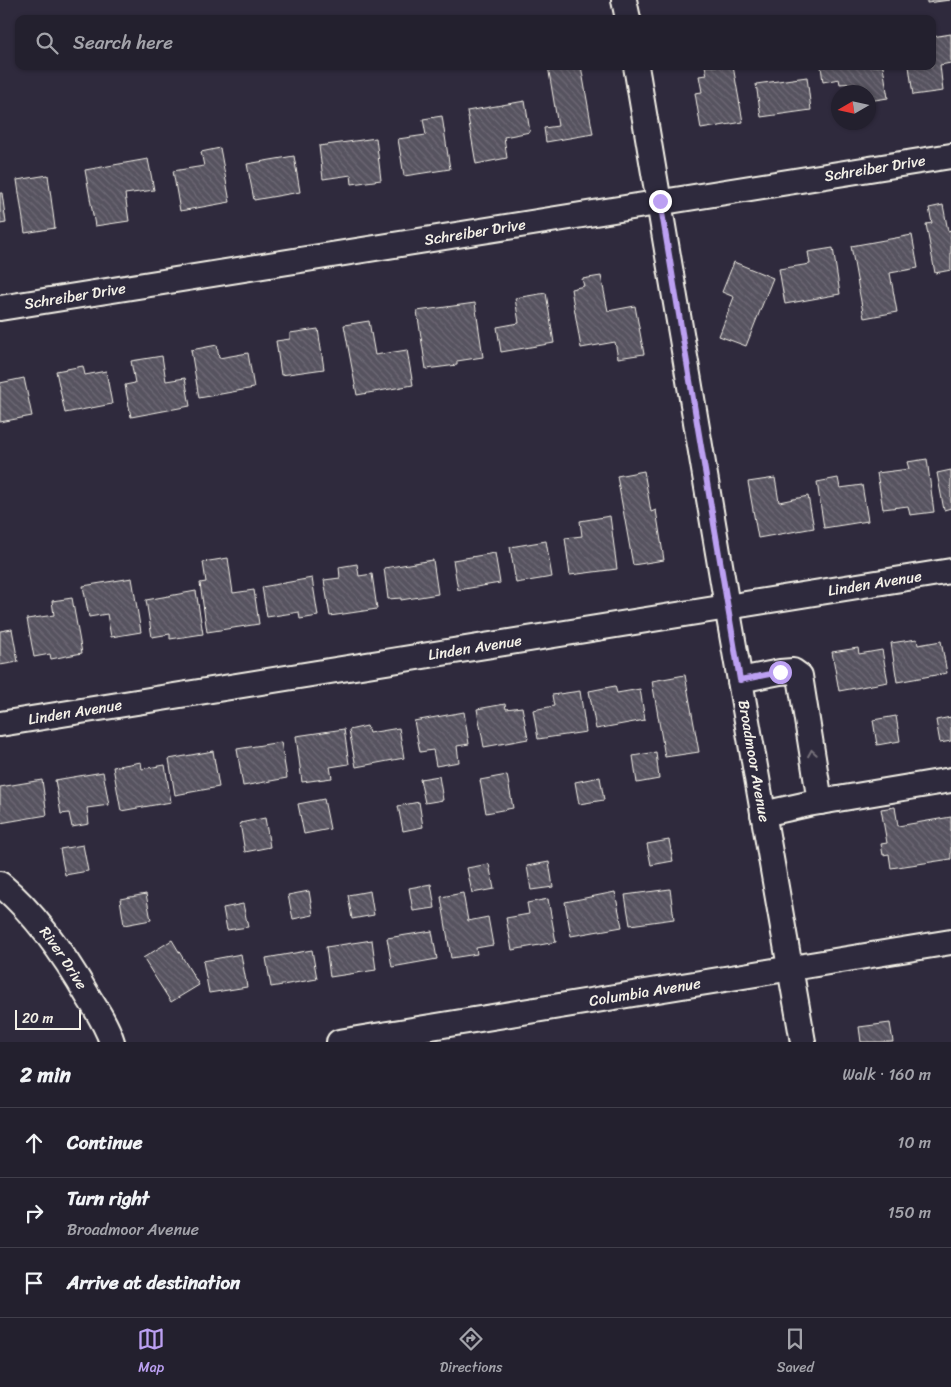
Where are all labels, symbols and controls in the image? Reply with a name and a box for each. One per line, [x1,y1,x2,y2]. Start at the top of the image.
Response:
search box [15,15,936,70]
text: Search here [73,26,173,59]
icon: search [33,29,61,57]
north arrow [831,85,876,130]
street label: Schreiber Drive [822,147,928,189]
route end [649,190,672,213]
street label: Schreiber Drive [422,211,528,253]
street label: Schreiber Drive [22,275,128,317]
street label: Linden Avenue [826,563,924,604]
street label: Linden Avenue [426,627,524,668]
route start [769,661,792,684]
street label: Linden Avenue [26,692,124,732]
street label: Broadmoor Avenue [731,698,778,825]
one-way arrow [808,749,818,758]
street label: River Drive [33,921,95,995]
street label: Columbia Avenue [587,970,703,1014]
text: 20 m [22,1006,53,1031]
scale bar [15,1007,81,1030]
text: 2 min [20,1056,71,1094]
text: Walk · 160 m [842,1060,931,1089]
text: Continue [67,1126,143,1159]
text: 10 m [898,1128,931,1157]
icon: ahead [20,1129,48,1157]
text: Turn right [67,1182,149,1215]
text: 150 m [888,1198,931,1227]
icon: right [20,1199,48,1227]
text: Broadmoor Avenue [67,1215,199,1244]
text: Arrive at destination [67,1266,240,1299]
icon: arrive [20,1269,48,1297]
tab: Map [137,1325,165,1380]
tab: Directions [440,1325,502,1380]
tab: Saved [777,1325,814,1380]

